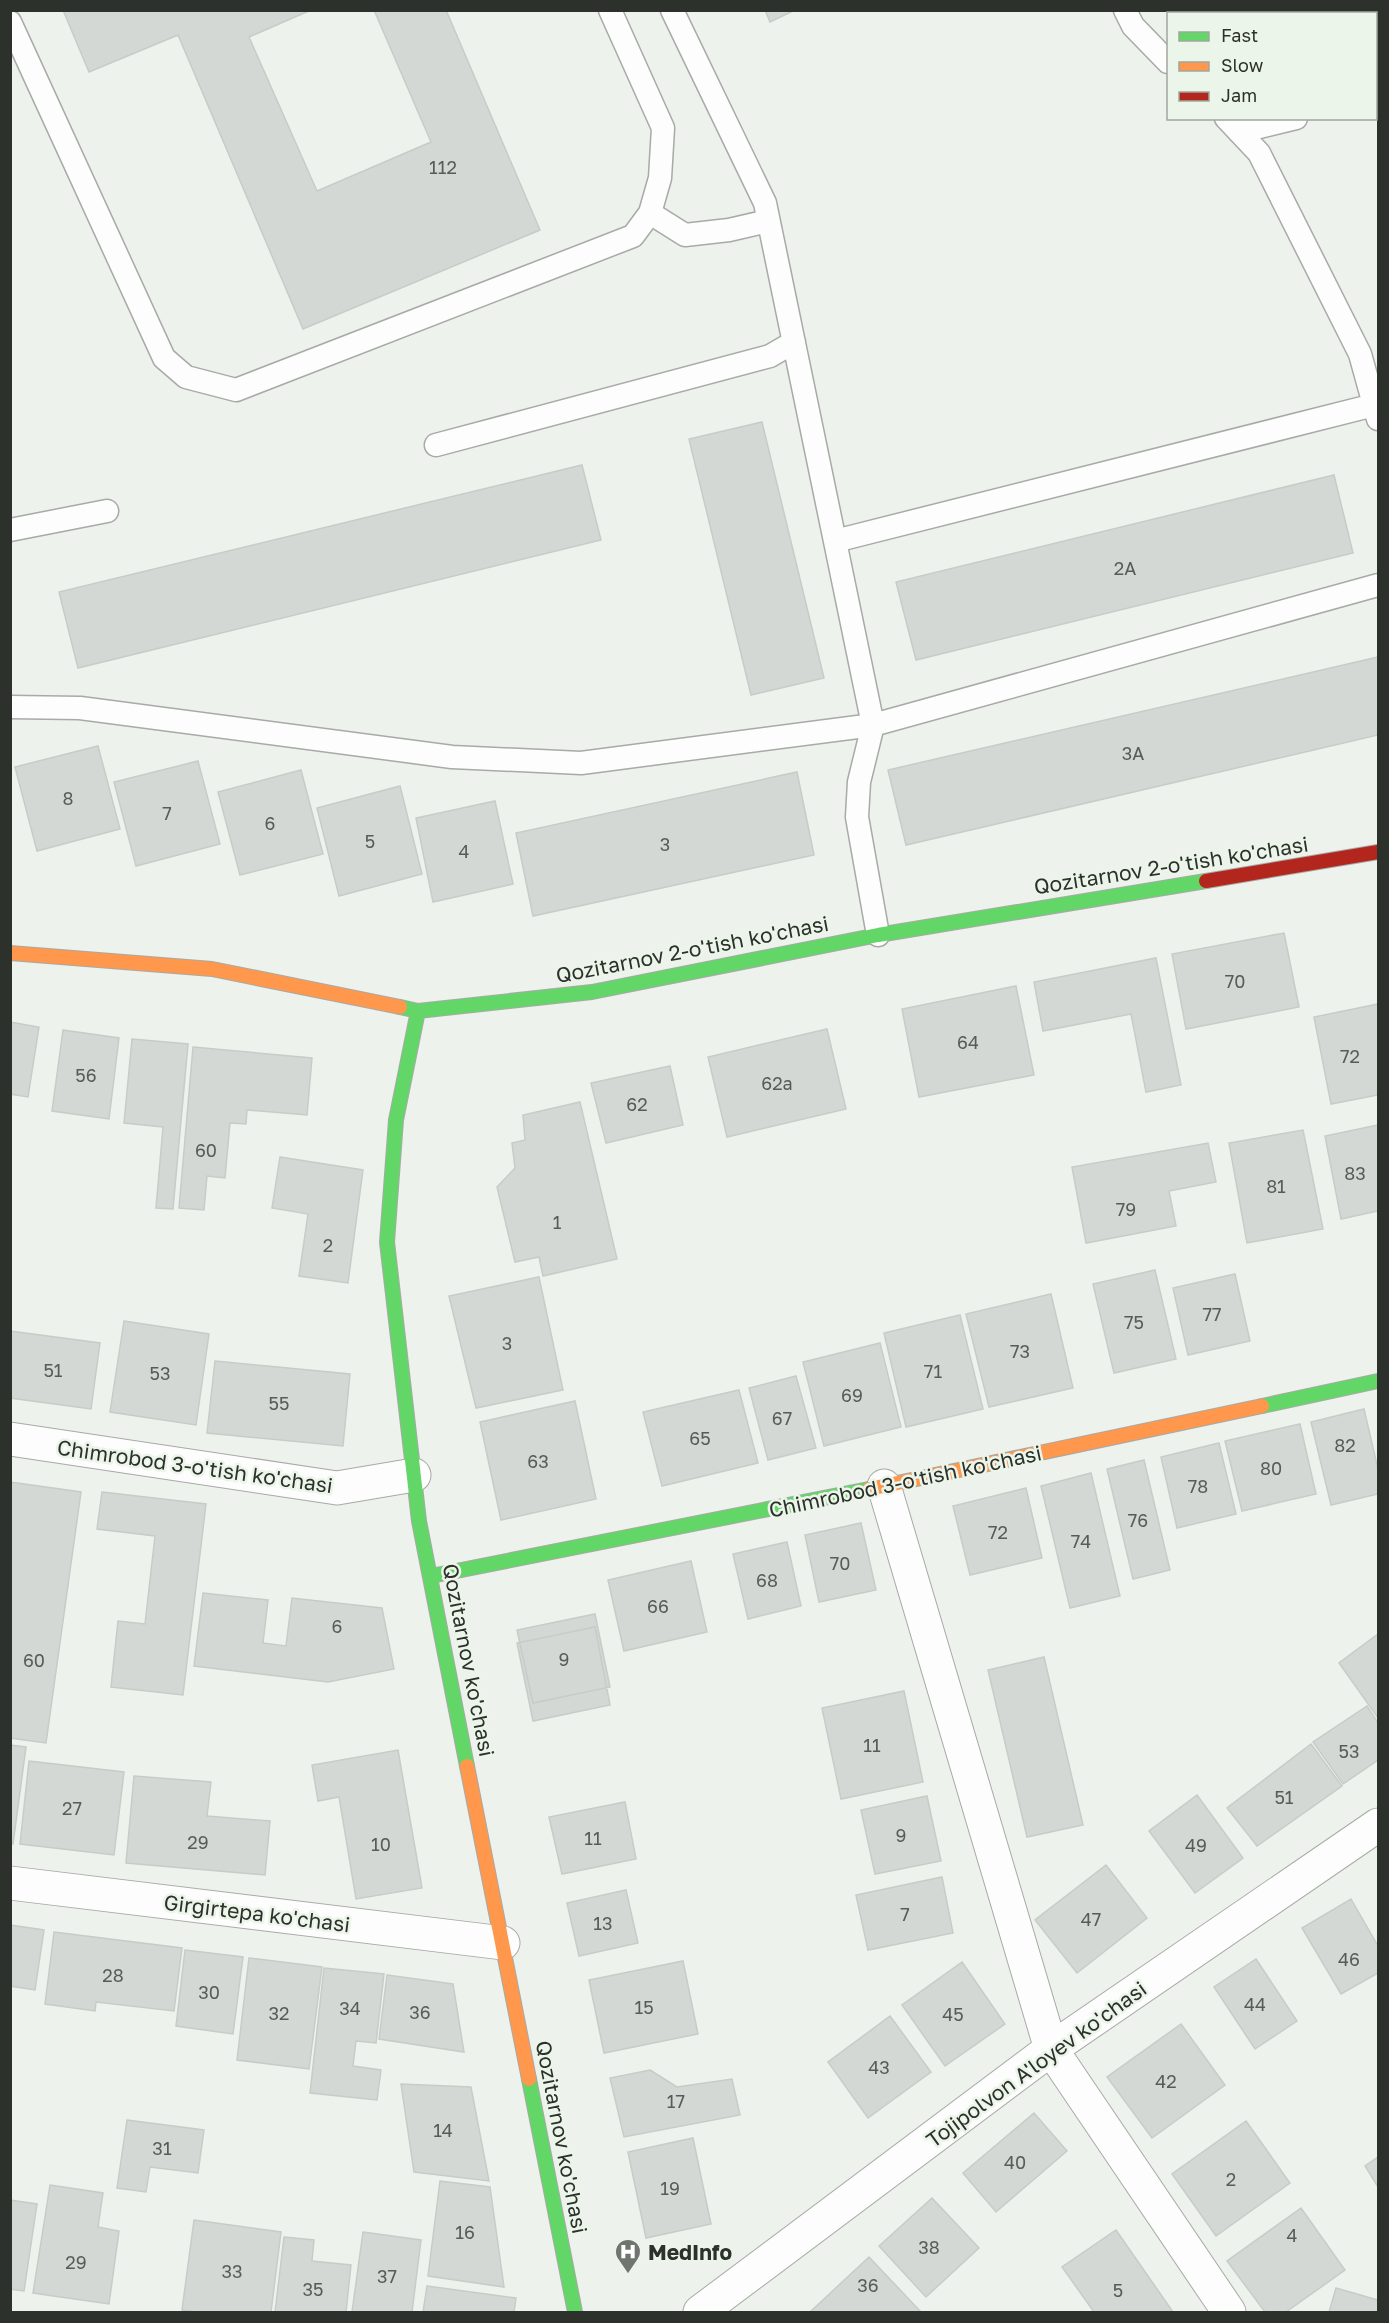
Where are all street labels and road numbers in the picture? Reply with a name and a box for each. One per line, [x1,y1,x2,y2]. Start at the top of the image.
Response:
street label: Qozitarnov 2-o'tish ko'chasi [1032,830,1310,900]
street label: Qozitarnov 2-o'tish ko'chasi [553,910,831,988]
street label: Chimrobod 3-o'tish ko'chasi [55,1434,335,1498]
street label: Chimrobod 3-o'tish ko'chasi [766,1439,1044,1523]
street label: Qozitarnov ko'chasi [438,1561,500,1759]
street label: Girgirtepa ko'chasi [162,1889,352,1937]
street label: Tojipolvon A'loyev ko'chasi [921,1975,1151,2153]
street label: Qozitarnov ko'chasi [531,2038,593,2236]

